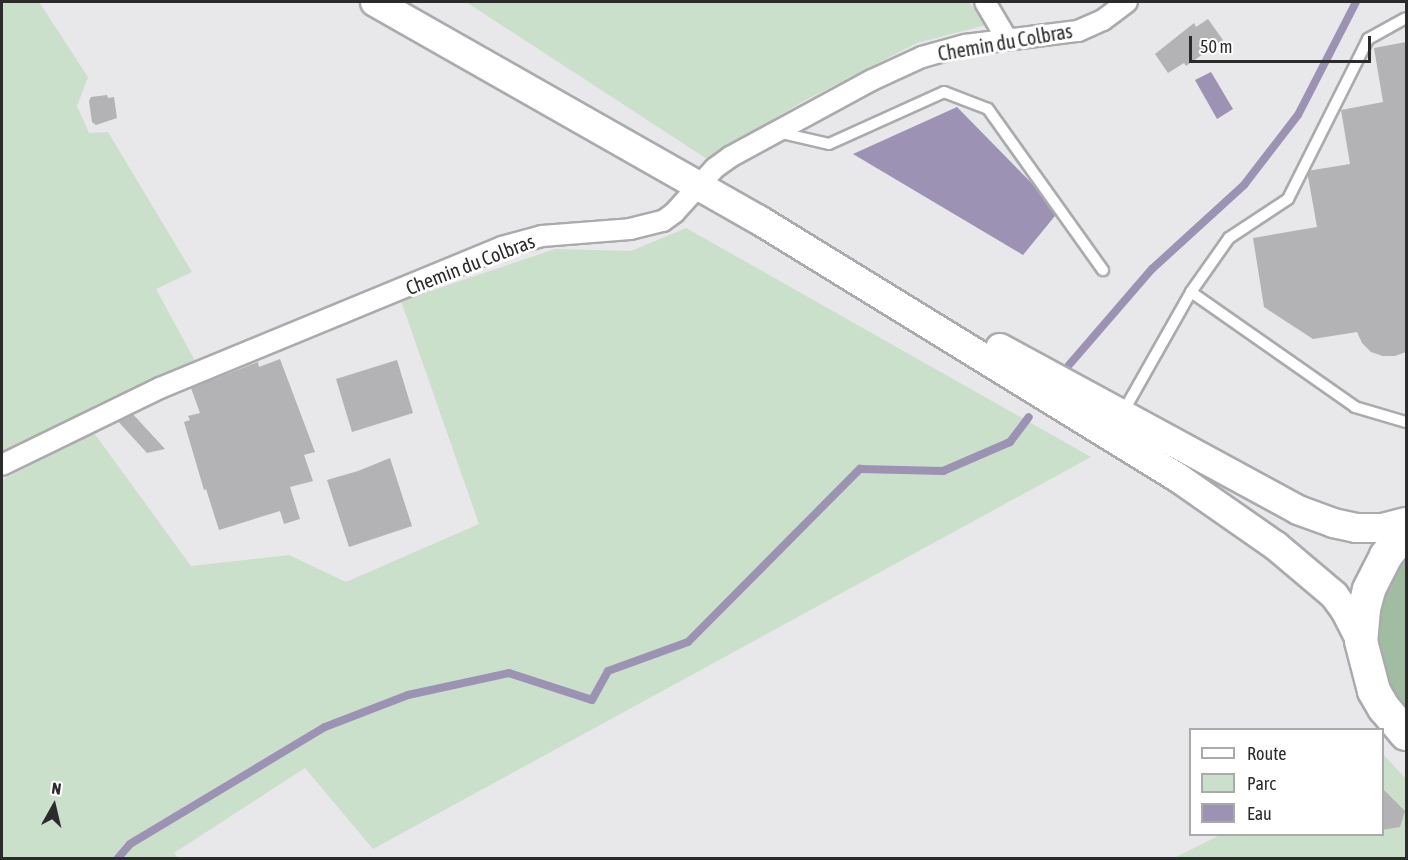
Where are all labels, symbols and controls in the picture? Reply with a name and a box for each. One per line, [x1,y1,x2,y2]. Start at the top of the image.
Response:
street label: Chemin du Colbras [936,18,1074,66]
scale bar [1192,24,1374,62]
text: 50 m [1200,36,1232,57]
street label: Chemin du Colbras [402,228,538,300]
legend [1189,728,1384,836]
text: Route [1247,743,1286,764]
text: Parc [1247,773,1276,794]
north arrow [24,776,84,836]
text: N [51,779,62,798]
text: Eau [1247,803,1272,824]

